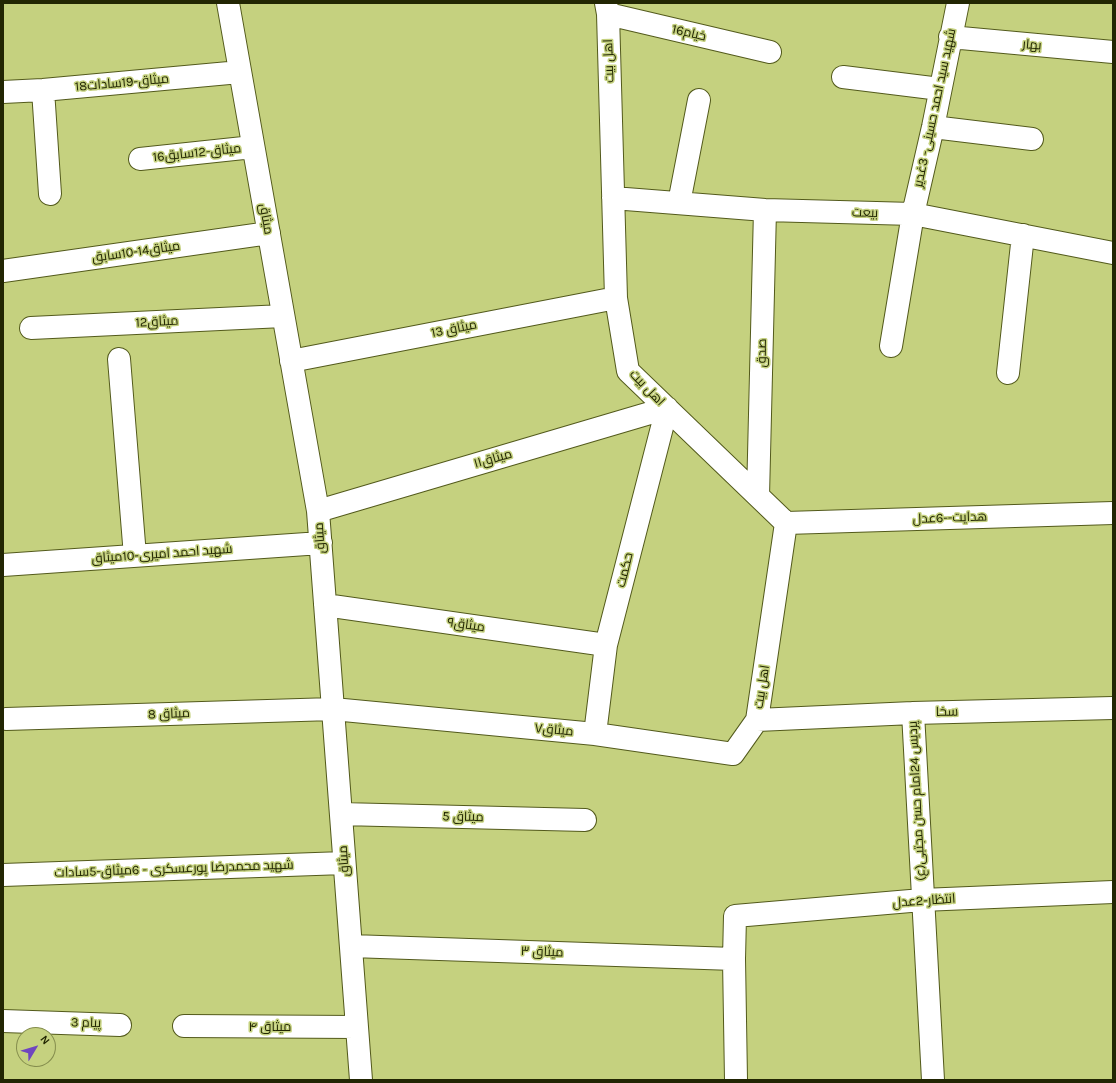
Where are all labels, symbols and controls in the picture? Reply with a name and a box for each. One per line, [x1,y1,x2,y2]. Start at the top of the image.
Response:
street label: 16خیام [670,21,708,45]
street label: شهید سید احمد حسینی- 3غدیر [911,27,959,189]
street label: بهار [1022,36,1042,54]
street label: اهل بیت [600,39,618,83]
street label: 18میثاق-19سادات [74,71,170,95]
street label: 16میثاق-12سابق [152,141,242,165]
street label: میثاق [256,202,276,236]
street label: بیعت [852,205,878,221]
street label: میثاق14-10سابق [91,238,181,266]
street label: 12میثاق [135,313,179,331]
street label: میثاق 13 [430,317,478,341]
street label: صدق [754,338,770,368]
street label: اهل بیت [626,367,668,409]
street label: میثاق۱۱ [472,446,514,472]
street label: هدایت--6عدل [912,509,988,527]
street label: میثاق [311,522,329,554]
street label: شهید احمد امیری-10میثاق [91,541,233,567]
street label: حکمت [613,551,637,589]
street label: میثاق۹ [446,615,486,635]
street label: اهل بیت [751,664,773,710]
street label: سخا [936,704,958,720]
street label: میثاق 8 [148,705,190,723]
street label: میثاق۷ [534,721,574,739]
street label: پردیس 24امام حسن مجتبی(ع) [905,721,929,881]
street label: میثاق 5 [442,809,484,825]
street label: میثاق [335,845,353,877]
street label: شهید محمدرضا پورعسکری - 6میثاق-5سادات [54,857,294,881]
street label: انتظار-2عدل [892,891,956,911]
street label: میثاق ۳ [520,943,564,961]
street label: پیام 3 [71,1015,101,1031]
street label: میثاق ۴ [249,1019,291,1035]
north arrow [16,1027,56,1067]
text: N [38,1033,53,1047]

